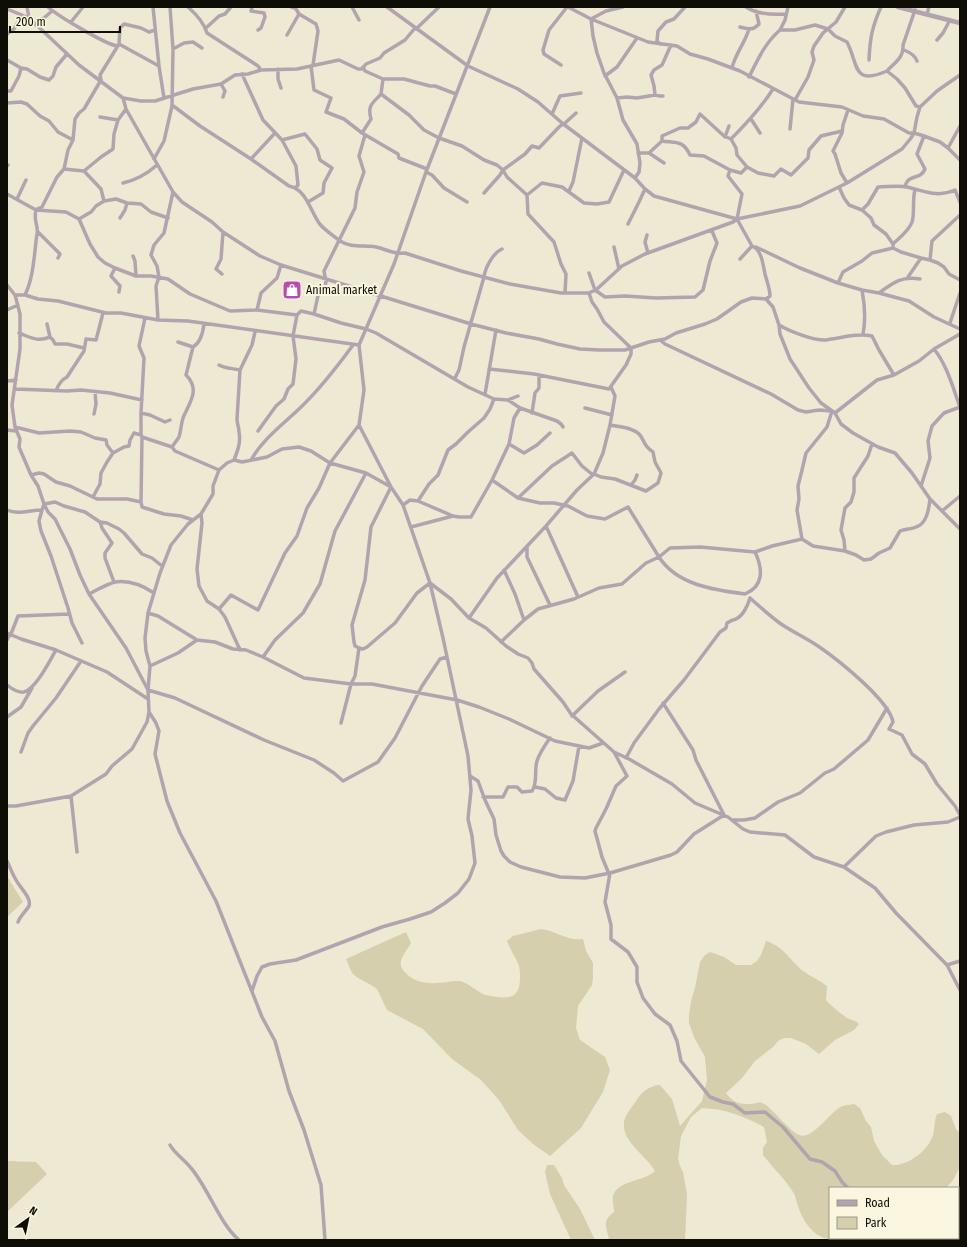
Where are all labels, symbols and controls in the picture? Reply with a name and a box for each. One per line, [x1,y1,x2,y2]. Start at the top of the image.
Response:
scale bar [10,8,120,34]
text: 200 m [16,15,46,29]
shop icon: Animal market [281,279,303,301]
place label: Animal market [306,283,377,297]
legend [829,1187,959,1239]
text: Road [865,1196,890,1210]
north arrow [8,1199,48,1239]
text: N [27,1204,39,1218]
text: Park [865,1216,887,1230]

